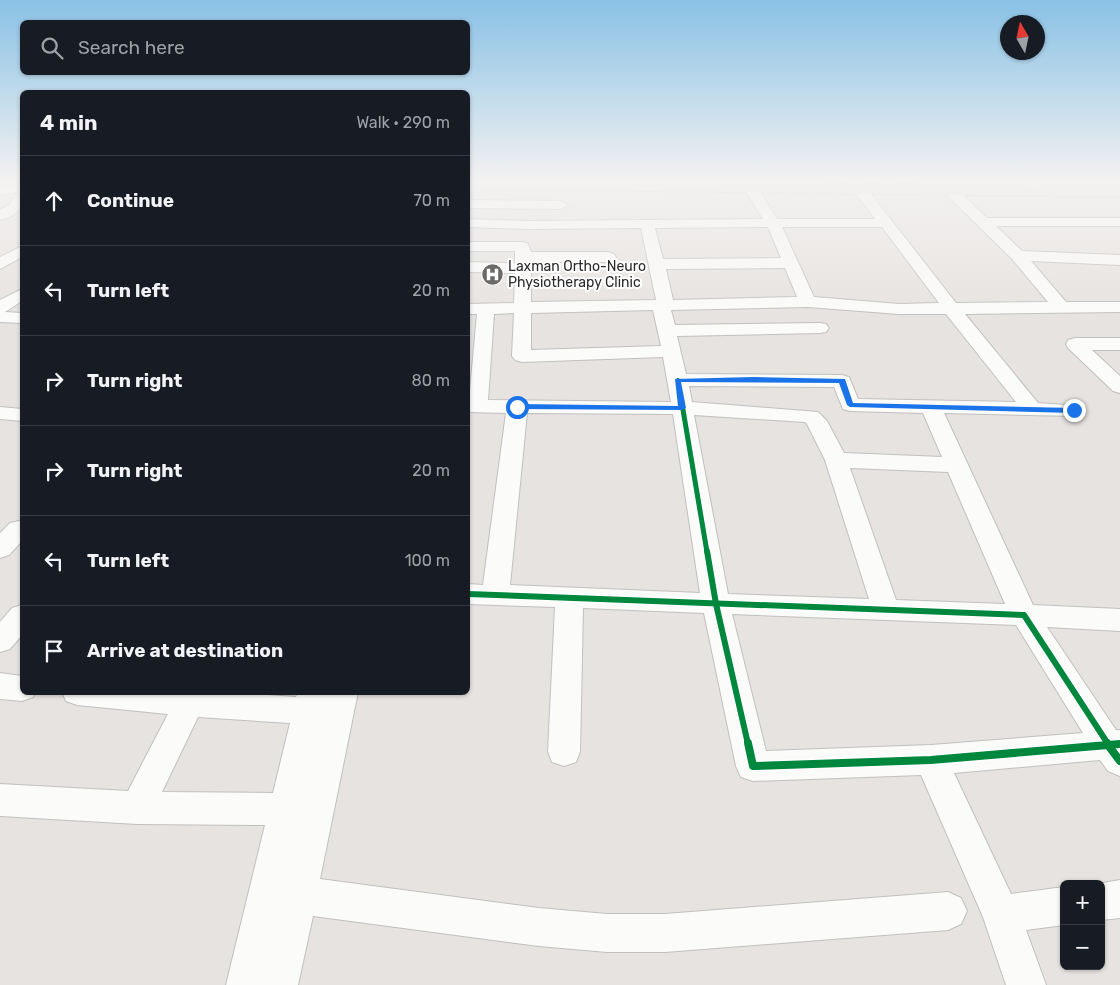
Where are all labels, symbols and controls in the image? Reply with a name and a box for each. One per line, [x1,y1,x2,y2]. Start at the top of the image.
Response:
north arrow [1000,15,1045,60]
search box [20,20,470,75]
icon: search [38,34,66,62]
text: Search here [78,36,185,59]
text: 4 min [40,110,98,135]
text: Walk · 290 m [356,113,450,132]
icon: ahead [40,187,68,215]
text: Continue [87,189,174,212]
text: 70 m [413,191,450,210]
place label: Laxman Ortho-Neuro Physiotherapy Clinic [508,258,646,291]
hospital icon: Laxman Ortho-Neuro Physiotherapy Clinic [480,262,504,286]
icon: left [40,277,68,305]
text: Turn left [87,279,169,302]
text: 20 m [412,281,450,300]
icon: right [40,367,68,395]
text: Turn right [87,369,182,392]
text: 80 m [412,371,450,390]
route start [506,396,529,419]
route end [1063,399,1086,422]
icon: right [40,457,68,485]
text: Turn right [87,459,182,482]
text: 20 m [412,461,450,480]
icon: left [40,547,68,575]
text: Turn left [87,549,169,572]
text: 100 m [405,551,450,570]
icon: arrive [40,637,68,665]
text: Arrive at destination [87,639,283,662]
map controls [1060,880,1105,970]
button: + [1060,880,1105,925]
button: − [1060,925,1105,970]

